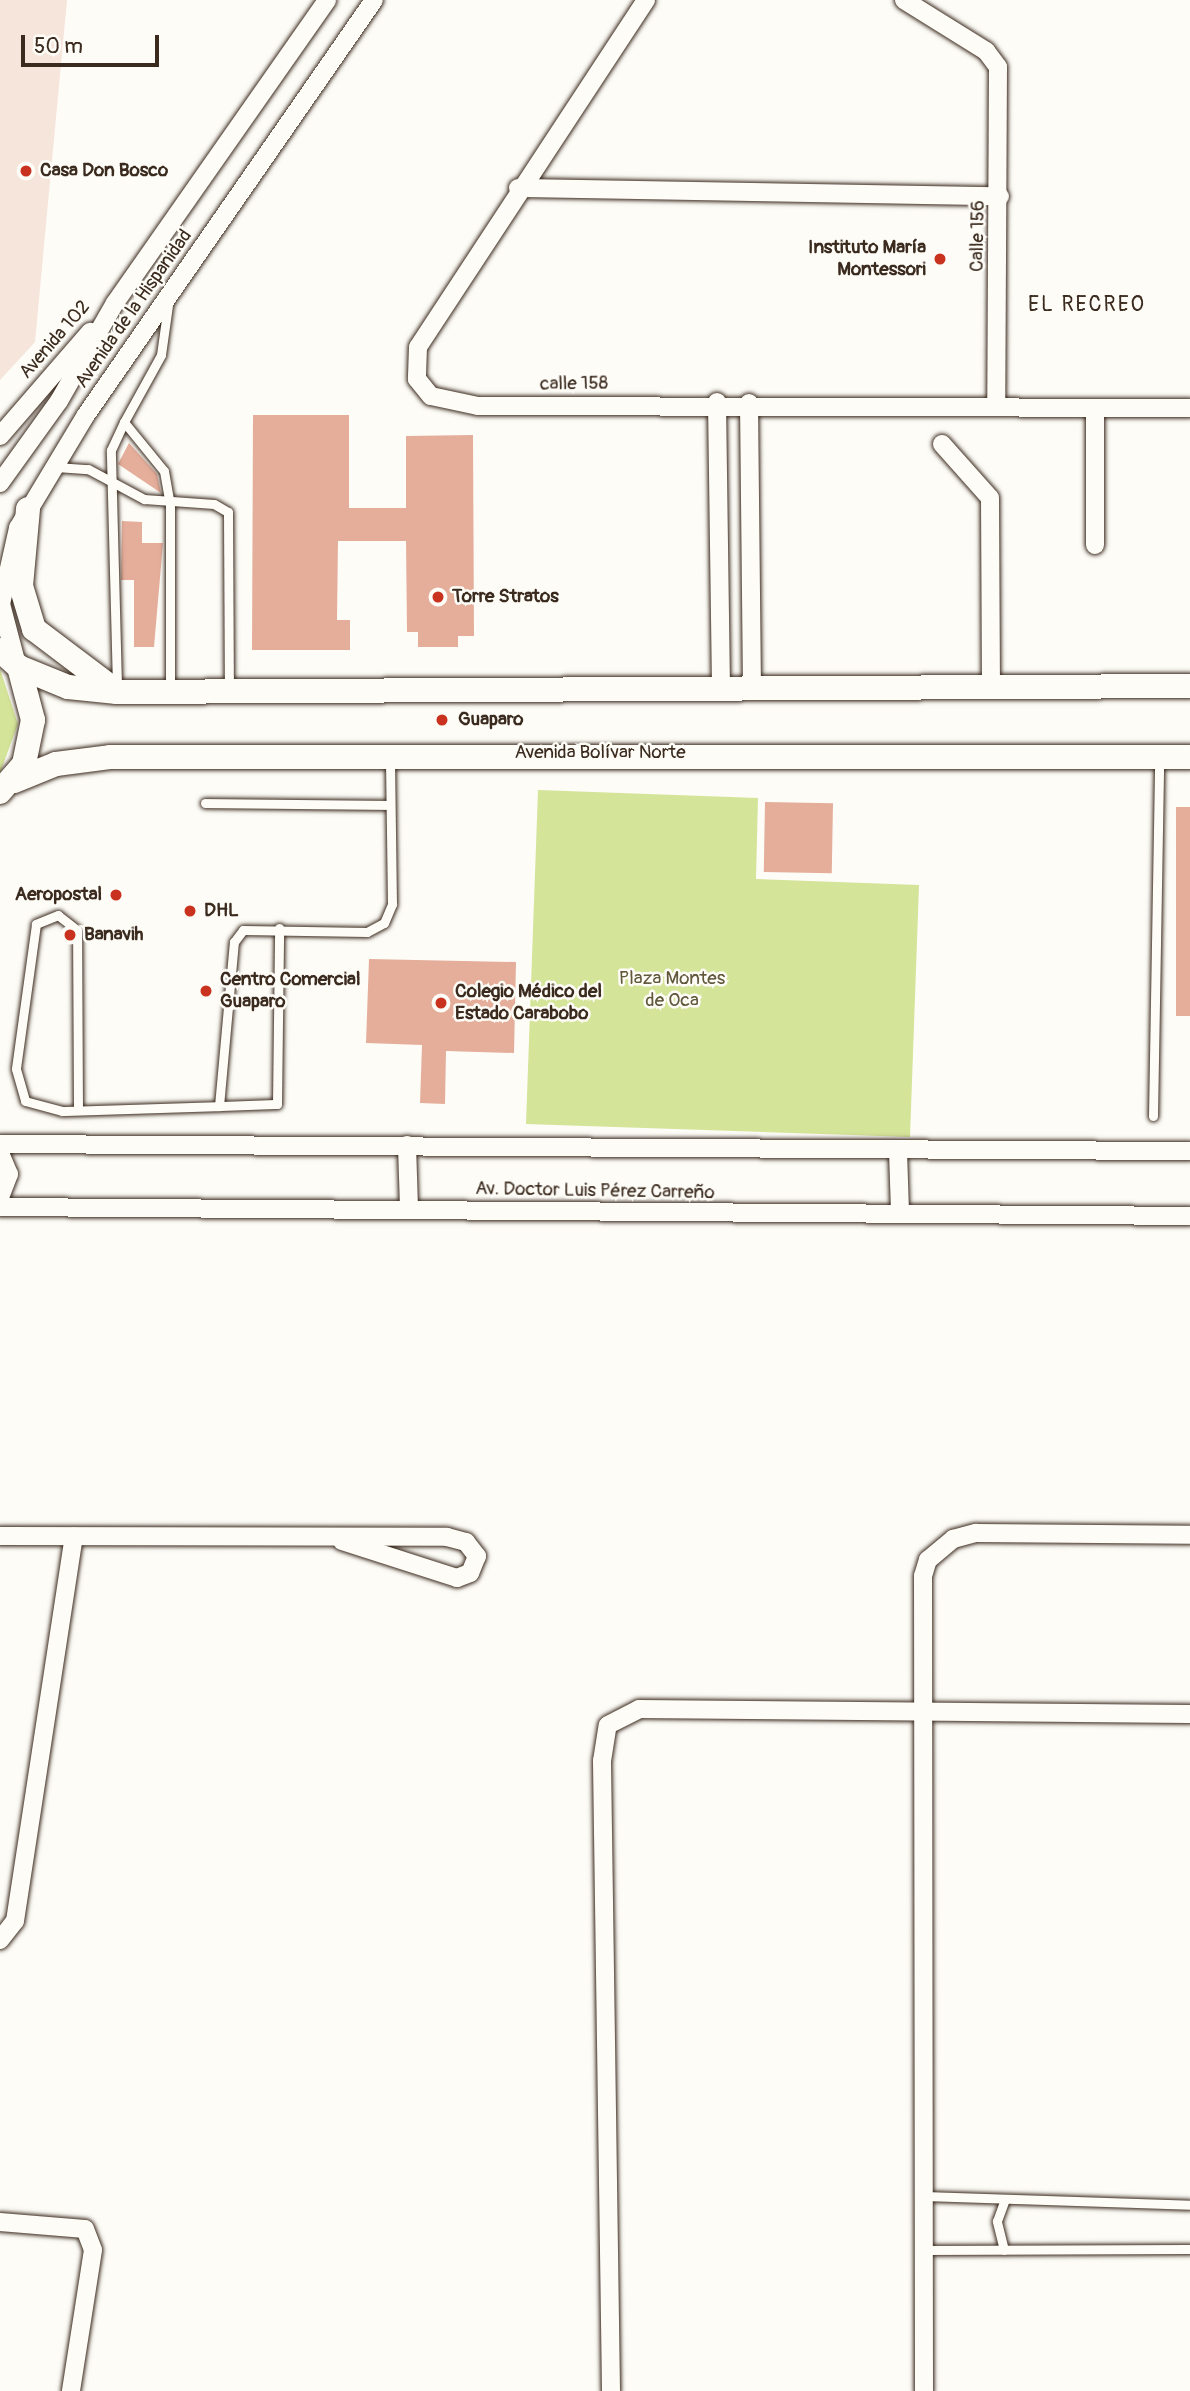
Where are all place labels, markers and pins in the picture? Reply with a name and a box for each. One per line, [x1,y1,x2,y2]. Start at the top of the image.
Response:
place label: Casa Don Bosco [40,160,168,182]
marker: Casa Don Bosco [18,163,34,179]
place label: Instituto María Montessori [808,237,926,281]
marker: Instituto María Montessori [932,251,948,267]
place label: Torre Stratos [452,586,559,608]
marker: Torre Stratos [430,589,446,605]
place label: Guaparo [458,709,523,731]
marker: Guaparo [432,710,452,730]
place label: Aeropostal [15,884,102,906]
marker: Aeropostal [108,887,124,903]
place label: DHL [204,900,239,922]
marker: DHL [182,903,198,919]
place label: Banavih [84,924,143,946]
marker: Banavih [62,927,78,943]
place label: Centro Comercial Guaparo [220,969,360,1013]
place label: Colegio Médico del Estado Carabobo [455,981,602,1025]
marker: Centro Comercial Guaparo [198,983,214,999]
marker: Colegio Médico del Estado Carabobo [433,995,449,1011]

